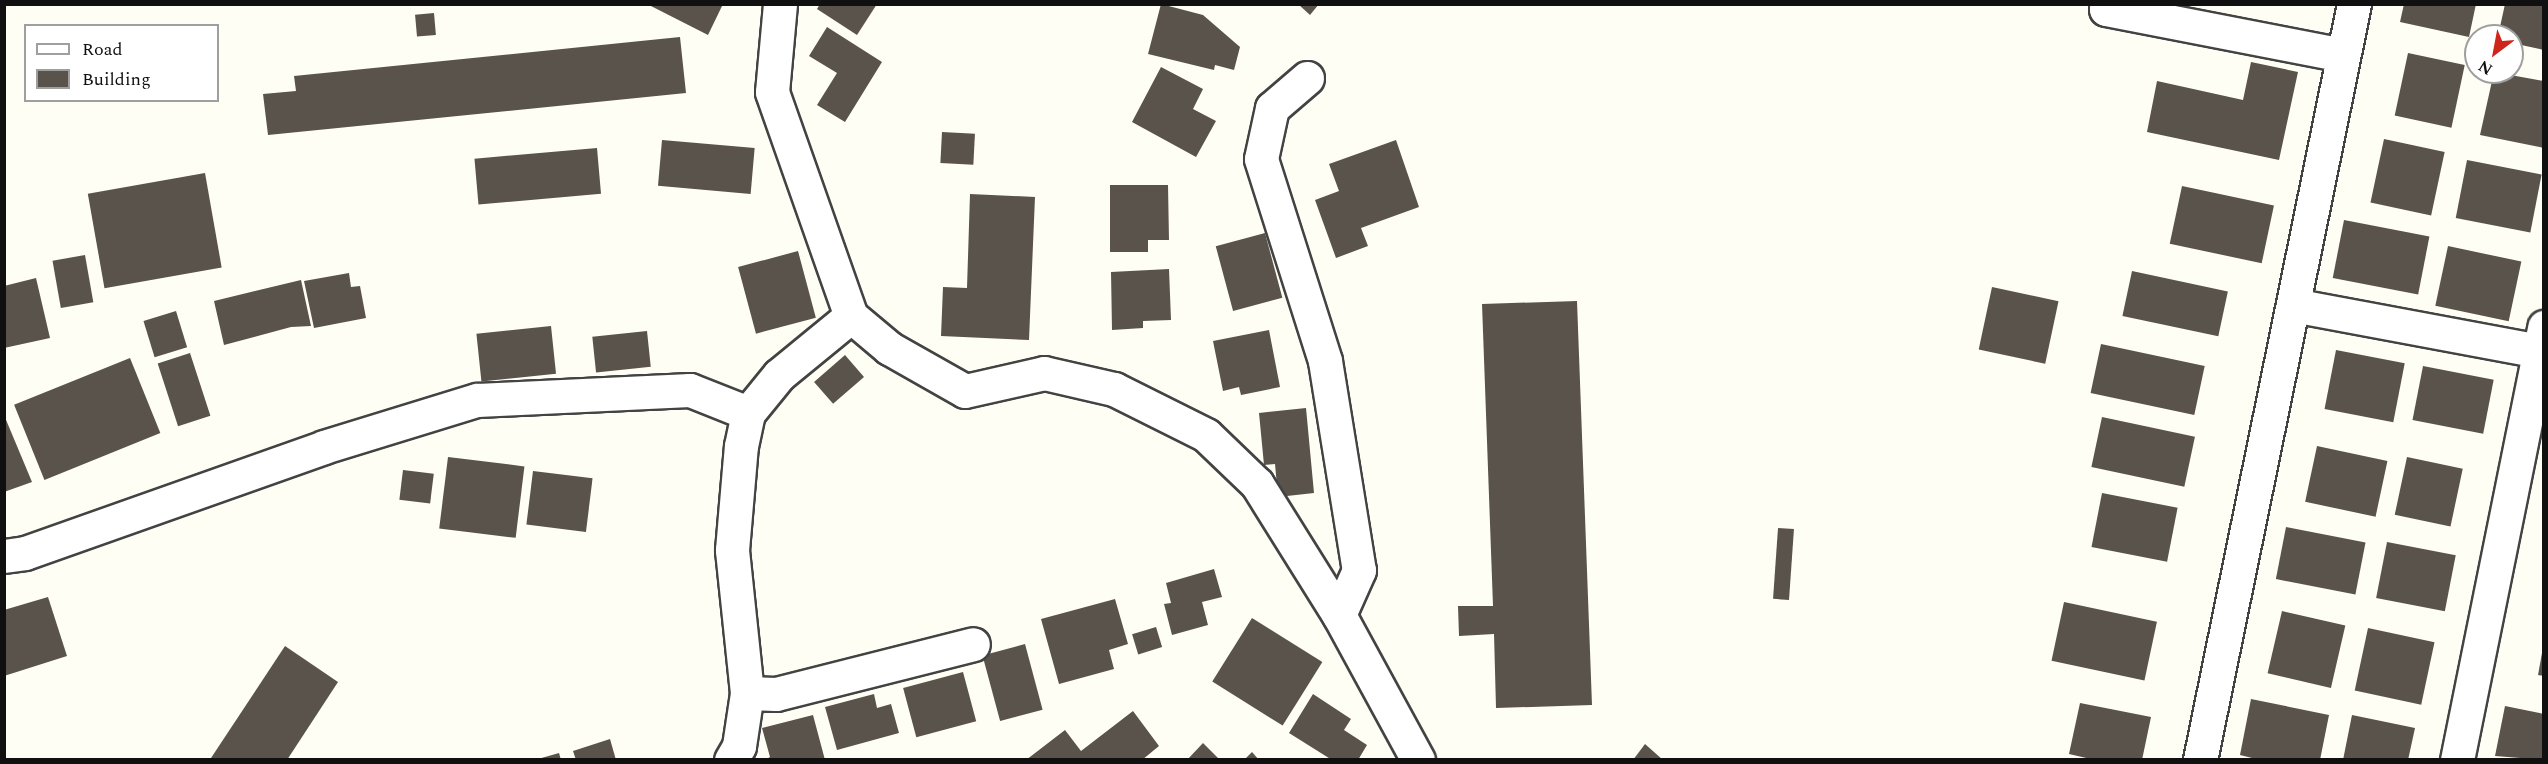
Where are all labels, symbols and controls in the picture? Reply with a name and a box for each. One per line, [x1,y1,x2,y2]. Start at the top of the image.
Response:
legend [24,24,219,102]
north arrow [2464,24,2524,84]
text: Road [82,36,123,63]
text: N [2474,54,2497,81]
text: Building [82,66,151,93]

